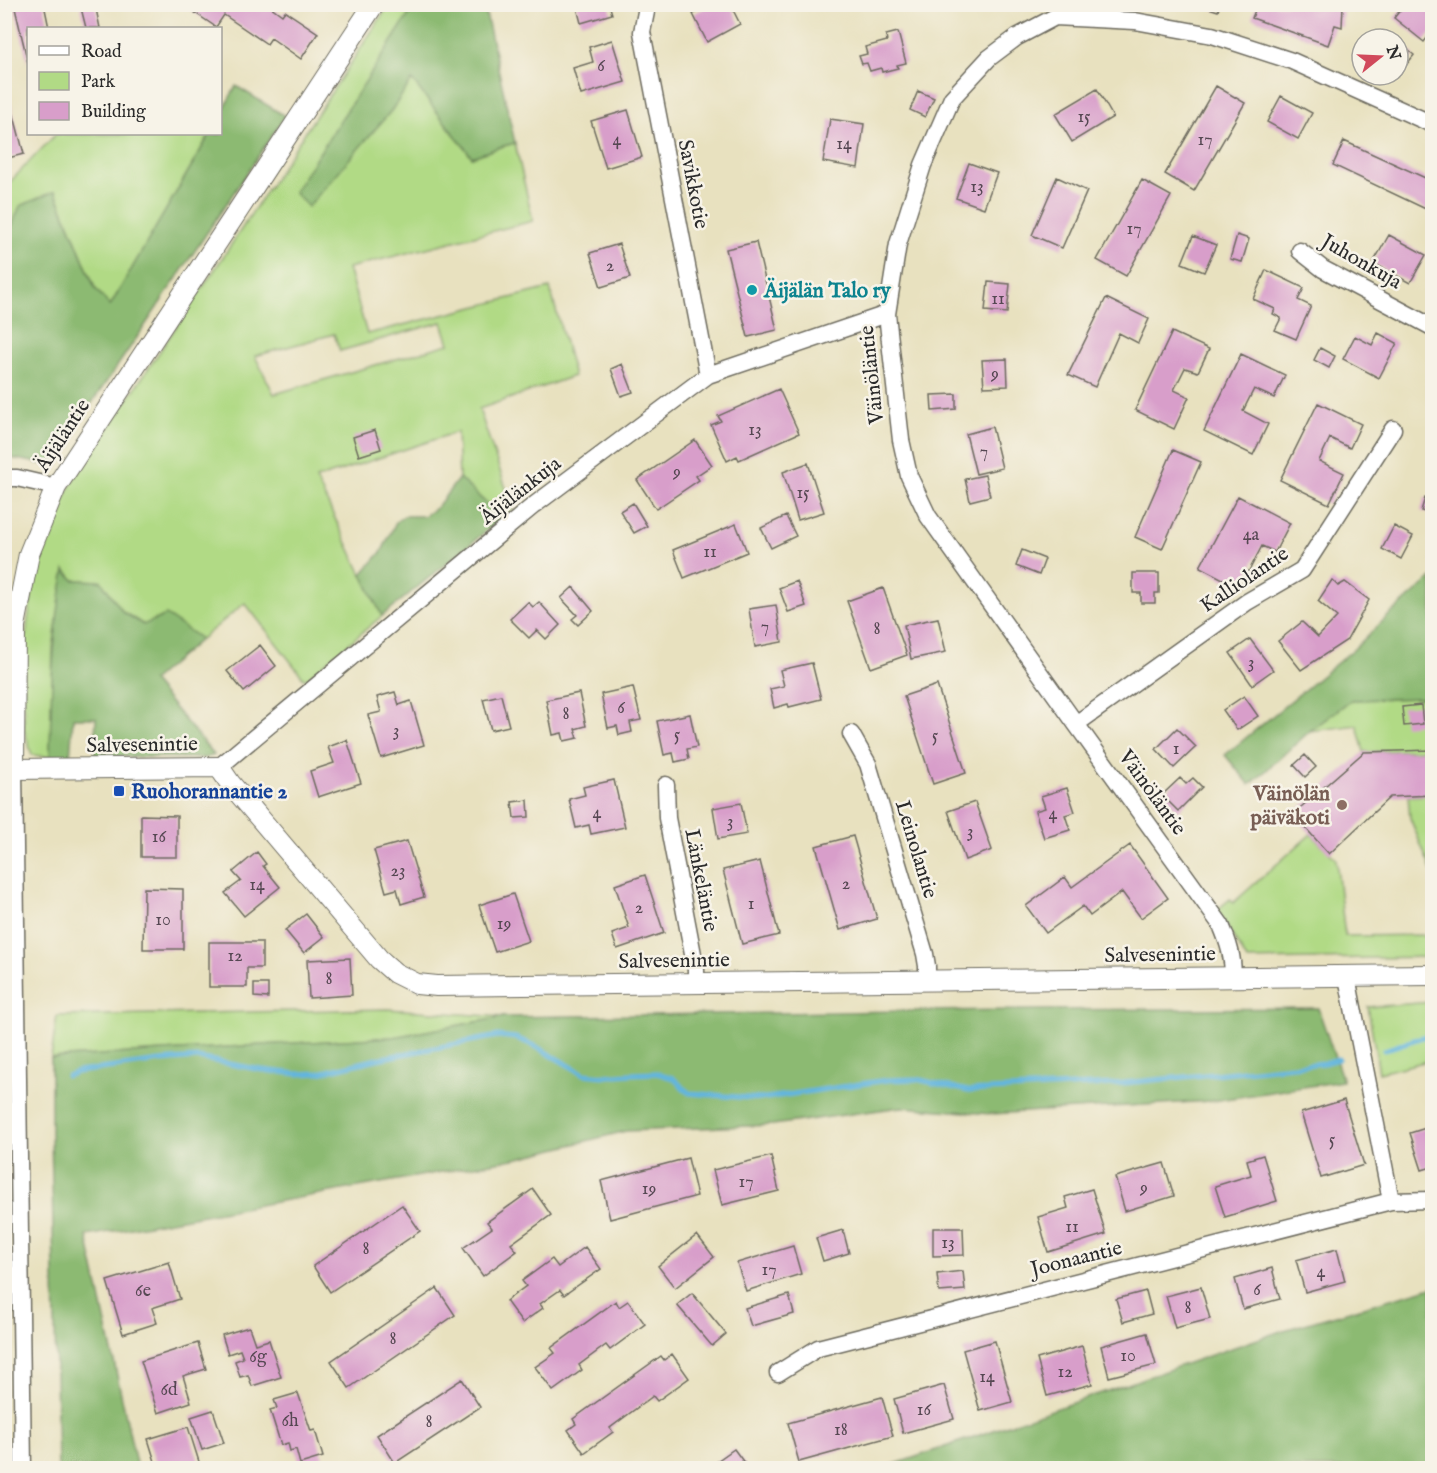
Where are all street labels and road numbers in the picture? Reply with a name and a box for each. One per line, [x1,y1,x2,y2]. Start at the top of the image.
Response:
street label: Savikkotie [671,137,714,232]
street label: Juhonkuja [1314,227,1407,297]
street label: Väinöläntie [854,324,891,427]
street label: Äijäläntie [28,393,97,478]
street label: Äijälänkuja [473,450,568,532]
street label: Kalliolantie [1195,541,1294,620]
street label: Salvesenintie [86,731,198,760]
street label: Väinöläntie [1111,744,1192,841]
street label: Leinolantie [888,797,943,902]
street label: Länkeläntie [677,827,724,934]
street label: Salvesenintie [1104,941,1216,970]
street label: Salvesenintie [618,947,730,976]
street label: Joonaantie [1026,1235,1125,1284]

